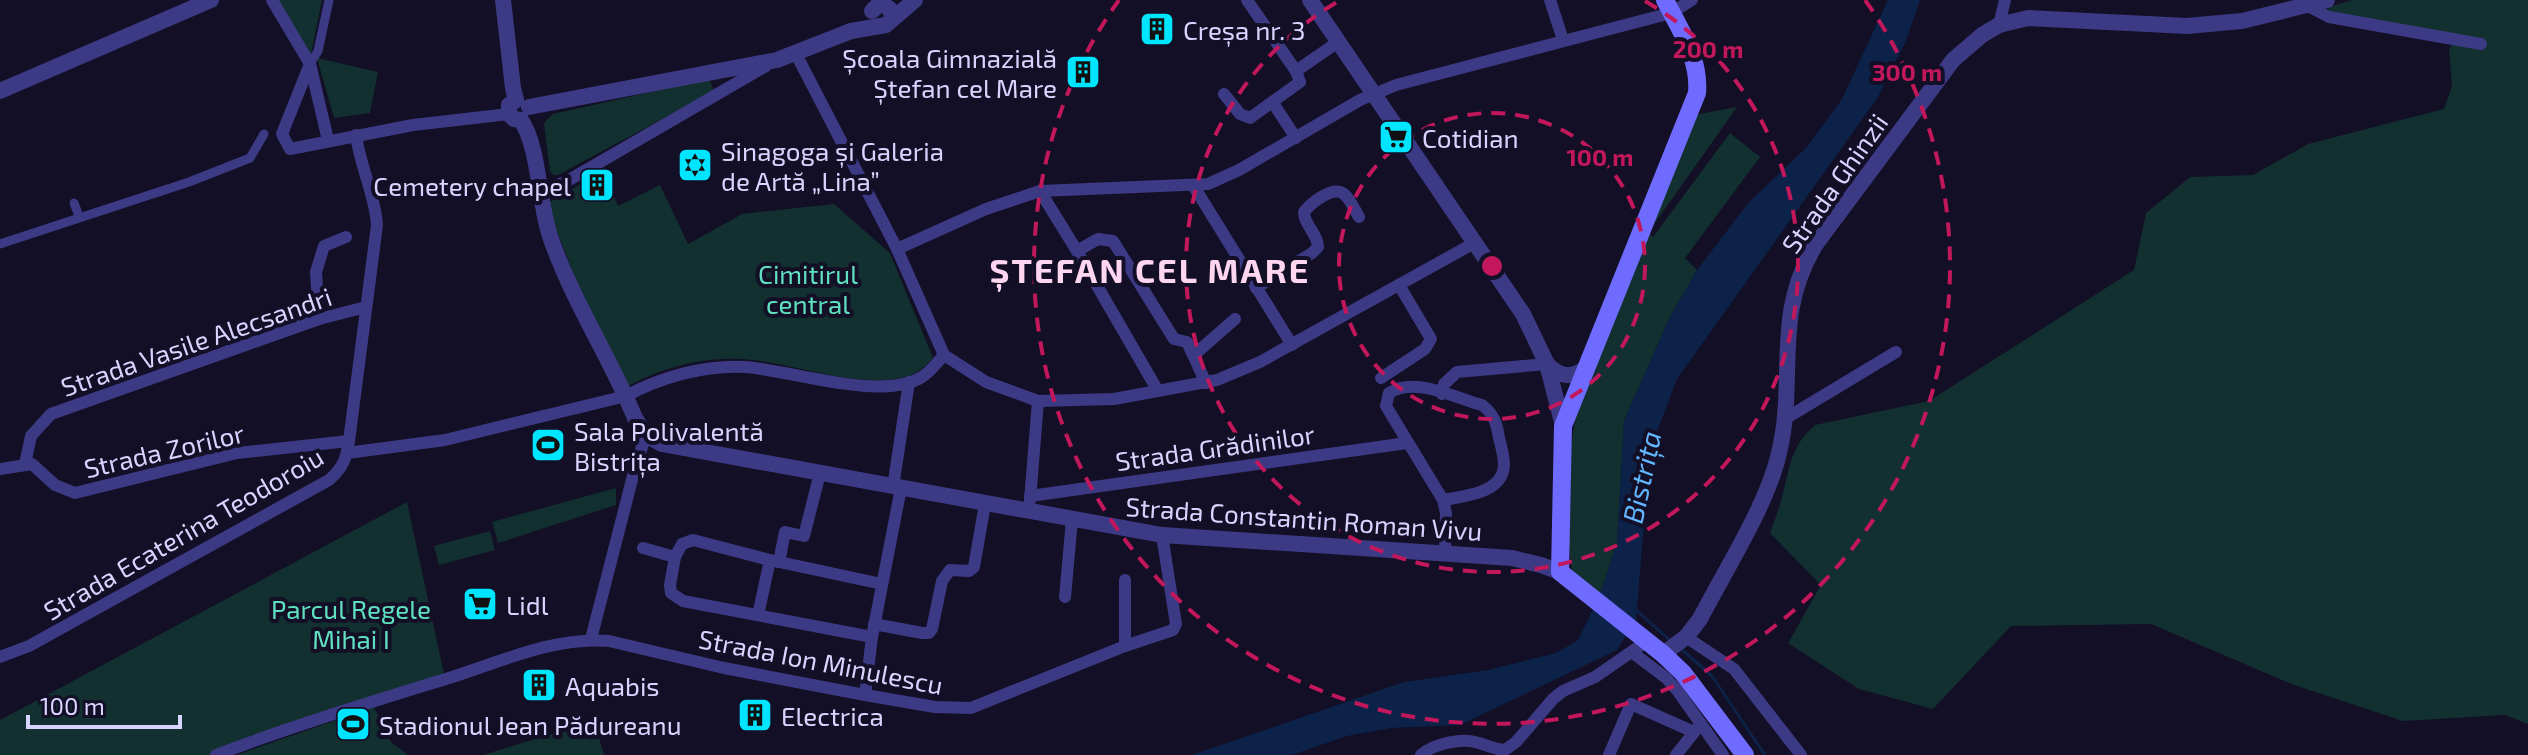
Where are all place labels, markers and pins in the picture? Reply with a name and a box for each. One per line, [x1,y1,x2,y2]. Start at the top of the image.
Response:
building icon: Creșa nr. 3 [1138,10,1176,48]
place label: Creșa nr. 3 [1183,14,1306,47]
place label: Școala Gimnazială Ștefan cel Mare [842,42,1057,105]
building icon: Școala Gimnazială Ștefan cel Mare [1064,53,1102,91]
supermarket icon: Cotidian [1377,118,1415,156]
place label: Cotidian [1422,122,1519,153]
place label: Sinagoga și Galeria de Artă „Lina” [721,135,944,196]
synagogue icon: Sinagoga și Galeria de Artă „Lina” [676,146,714,184]
building icon: Cemetery chapel [578,166,616,204]
place label: Cemetery chapel [373,170,571,201]
centre of rings [1478,252,1506,280]
place label: Sala Polivalentă Bistrița [574,415,764,478]
sports icon: Sala Polivalentă Bistrița [529,426,567,464]
supermarket icon: Lidl [461,585,499,623]
place label: Lidl [506,589,549,620]
building icon: Aquabis [520,666,558,704]
place label: Aquabis [565,670,660,701]
building icon: Electrica [736,696,774,734]
place label: Electrica [781,700,884,731]
sports icon: Stadionul Jean Pădureanu [334,705,372,743]
place label: Stadionul Jean Pădureanu [379,709,681,740]

